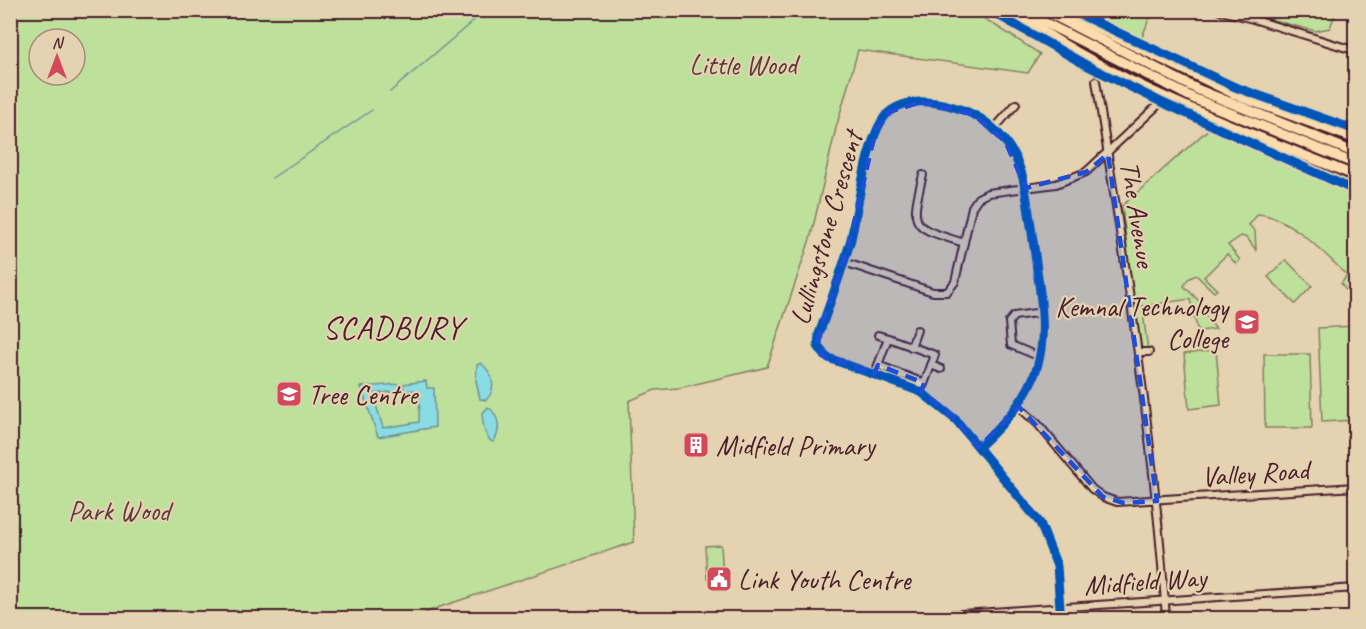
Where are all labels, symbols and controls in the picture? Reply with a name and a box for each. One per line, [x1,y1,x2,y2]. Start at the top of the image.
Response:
north arrow [27,27,87,87]
text: N [52,33,65,53]
park label: Little Wood [689,47,801,82]
street label: Lullingstone Crescent [782,124,871,328]
street label: The Avenue [1112,159,1164,271]
place label: Kemnal Technology College [1056,289,1230,356]
district label: SCADBURY [323,307,468,348]
school or university icon: Kemnal Technology College [1232,307,1262,337]
place label: Tree Centre [308,377,419,412]
school or university icon: Tree Centre [274,379,304,409]
place label: Midfield Primary [716,428,877,463]
building icon: Midfield Primary [681,430,711,460]
street label: Valley Road [1200,452,1314,494]
park label: Park Wood [68,493,174,528]
street label: Midfield Way [1083,559,1210,603]
place label: Link Youth Centre [738,562,912,597]
public building icon: Link Youth Centre [704,564,734,594]

